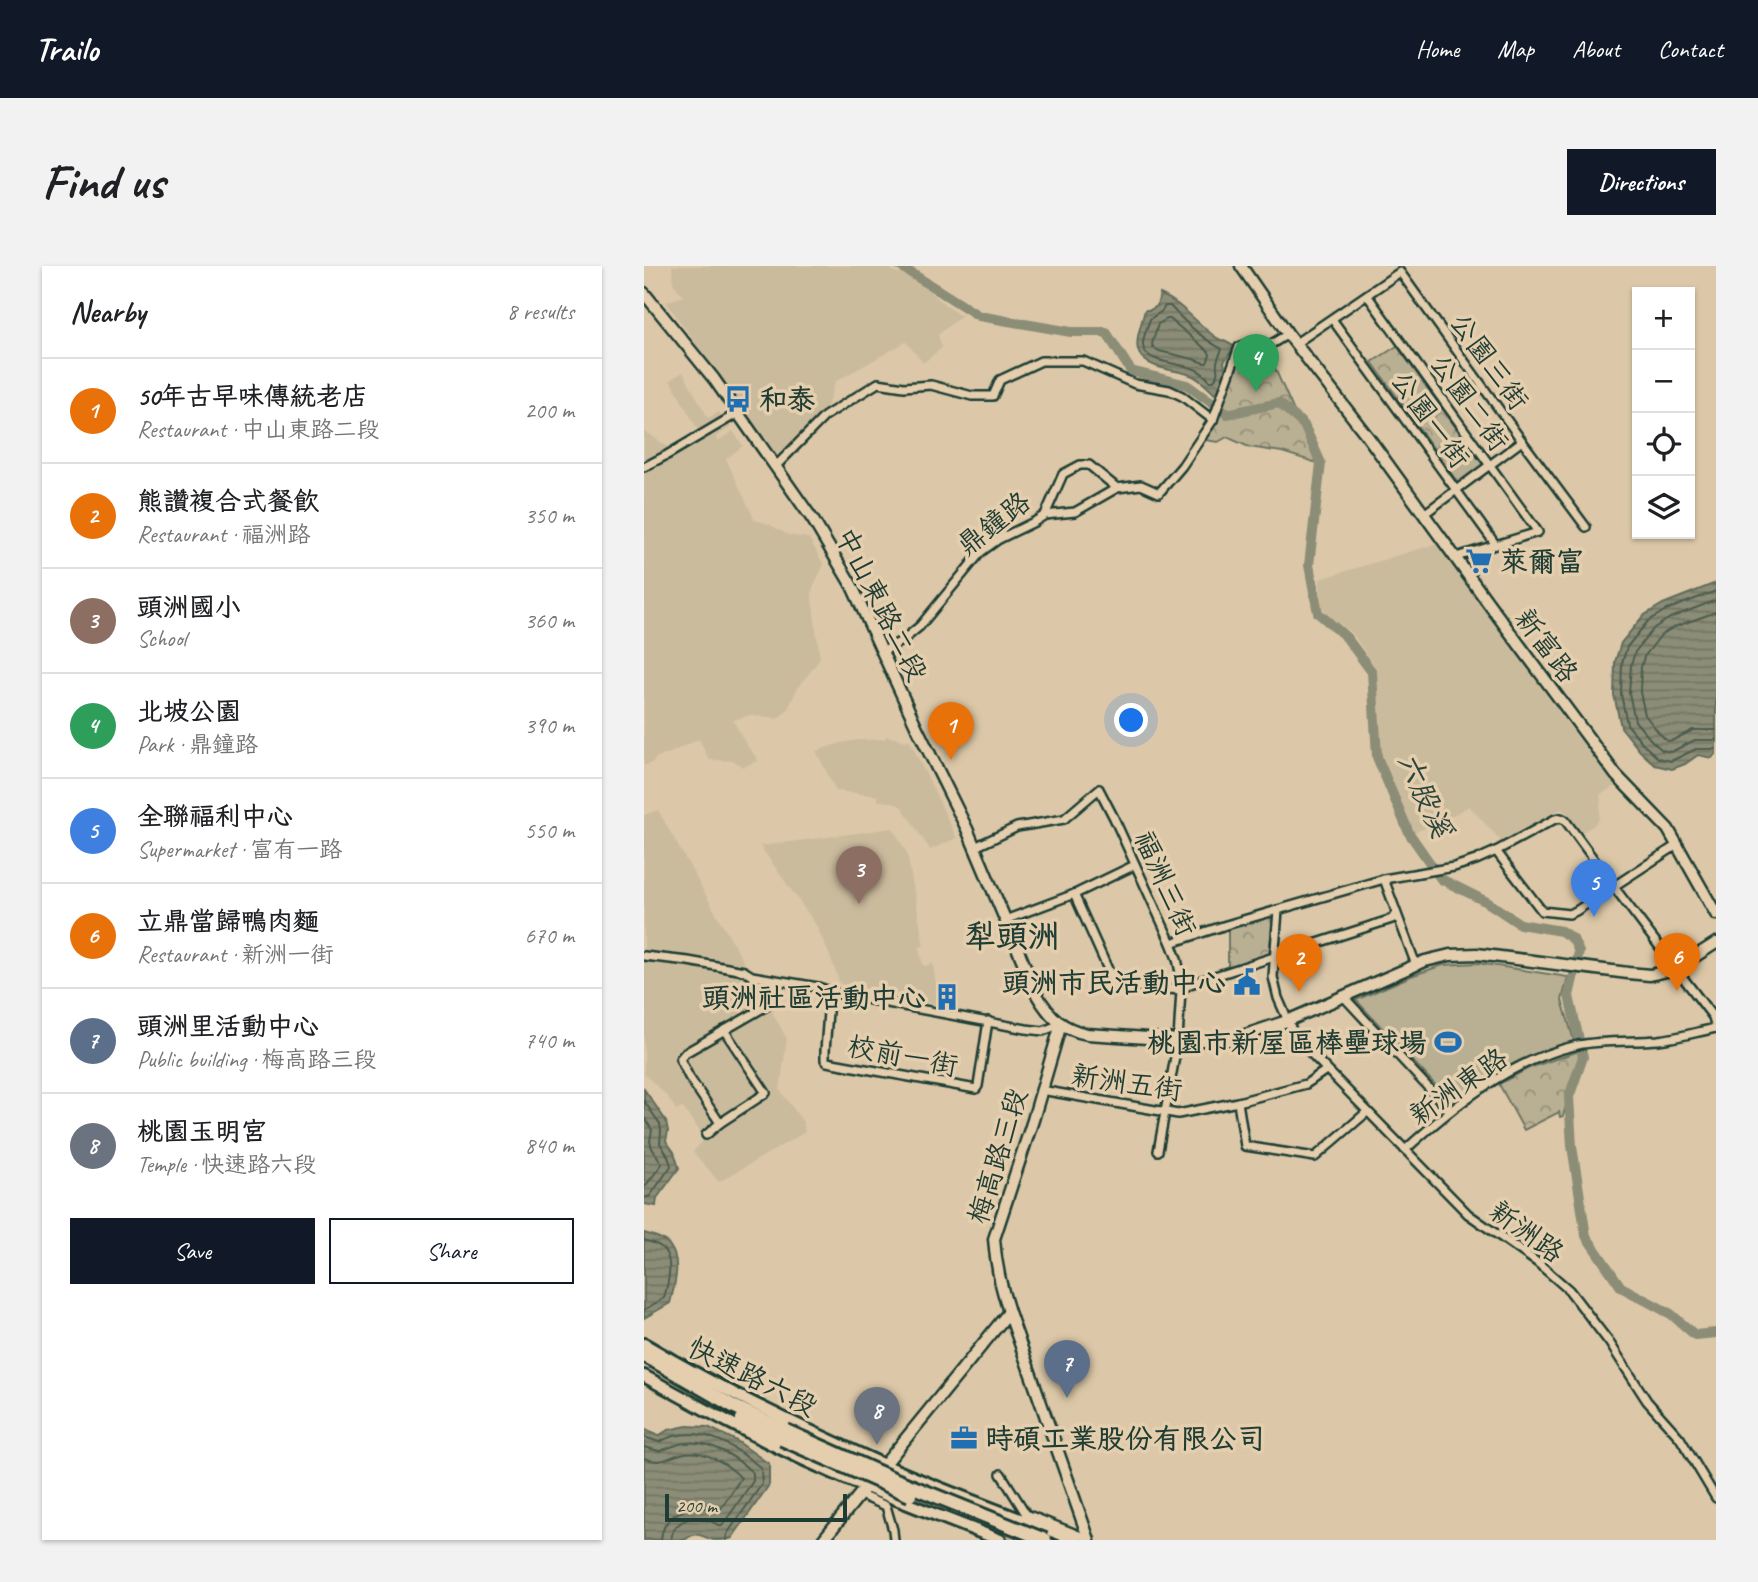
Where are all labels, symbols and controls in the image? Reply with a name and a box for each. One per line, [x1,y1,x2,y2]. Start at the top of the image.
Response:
text: Trailo [35,28,98,70]
text: Home [1416,34,1459,64]
text: Map [1497,34,1534,64]
text: About [1572,34,1620,64]
text: Contact [1658,34,1723,64]
button: Directions [1567,149,1716,215]
text: Find us [42,151,164,213]
map controls [1632,287,1695,539]
button: + [1632,287,1695,350]
text: Nearby [70,293,146,331]
text: 8 results [507,297,574,326]
street label: 公園三街 [1443,306,1537,417]
pin: 4 [1233,334,1279,392]
street label: 公園二街 [1423,347,1517,458]
button: − [1632,350,1695,413]
street label: 公園一街 [1384,364,1478,475]
text: 50年古早味傳統老店 [137,380,368,413]
place label: 和泰 [759,382,815,417]
bus stop icon: 和泰 [723,384,753,414]
text: 1 [88,396,98,425]
text: 200 m [525,396,574,425]
button: locate [1632,413,1695,476]
text: Restaurant · 中山東路二段 [137,415,380,444]
button: layers [1632,476,1695,539]
street label: 鼎鐘路 [949,484,1037,563]
text: 熊讚複合式餐飲 [137,485,319,518]
text: 2 [88,501,98,530]
text: 350 m [525,501,574,530]
text: Restaurant · 福洲路 [137,520,311,549]
street label: 中山東路二段 [828,521,935,687]
place label: 萊爾富 [1500,544,1584,579]
supermarket icon: 萊爾富 [1464,546,1494,576]
text: 頭洲國小 [137,591,241,624]
street label: 新富路 [1507,601,1586,689]
text: 3 [88,606,98,635]
text: 360 m [525,606,574,635]
text: School [137,624,186,653]
text: 北坡公園 [137,695,241,728]
pin: 1 [928,702,974,760]
your location [1114,703,1148,737]
text: 4 [88,711,98,740]
text: 390 m [525,711,574,740]
text: Park · 鼎鐘路 [137,730,258,759]
water label: 六股溪 [1389,746,1462,846]
text: 全聯福利中心 [137,800,293,833]
text: 5 [88,816,98,845]
text: 550 m [525,816,574,845]
street label: 福洲三街 [1127,825,1204,941]
text: Supermarket · 富有一路 [137,835,342,864]
pin: 3 [836,846,882,904]
pin: 5 [1571,859,1617,917]
text: 立鼎當歸鴨肉麵 [137,905,319,938]
district label: 犁頭洲 [964,916,1060,957]
text: 6 [88,921,98,950]
text: 670 m [525,921,574,950]
pin: 6 [1654,933,1700,991]
pin: 2 [1276,934,1322,992]
text: Restaurant · 新洲一街 [137,940,334,969]
place label: 頭洲市民活動中心 [1002,965,1226,1000]
public building icon: 頭洲市民活動中心 [1232,967,1262,997]
place label: 頭洲社區活動中心 [702,980,926,1015]
building icon: 頭洲社區活動中心 [932,982,962,1012]
text: 頭洲里活動中心 [137,1010,319,1043]
place label: 桃園市新屋區棒壘球場 [1147,1025,1427,1060]
text: 7 [88,1026,98,1055]
text: 740 m [525,1026,574,1055]
sports icon: 桃園市新屋區棒壘球場 [1433,1027,1463,1057]
street label: 校前一街 [845,1028,961,1083]
street label: 新洲東路 [1402,1040,1514,1133]
text: Public building · 梅高路三段 [137,1045,377,1074]
street label: 新洲五街 [1069,1057,1185,1108]
street label: 梅高路三段 [960,1084,1035,1228]
text: 桃園玉明宮 [137,1115,267,1148]
text: 8 [88,1131,98,1160]
text: 840 m [525,1131,574,1160]
text: Temple · 快速路六段 [137,1150,316,1179]
street label: 新洲路 [1482,1193,1571,1270]
button: Save [70,1218,315,1284]
button: Share [329,1218,574,1284]
street label: 快速路六段 [682,1329,823,1424]
pin: 7 [1044,1340,1090,1398]
pin: 8 [854,1387,900,1445]
place label: 時碩工業股份有限公司 [985,1421,1265,1456]
office icon: 時碩工業股份有限公司 [949,1423,979,1453]
scale bar [665,1491,847,1523]
text: 200 m [676,1494,717,1518]

